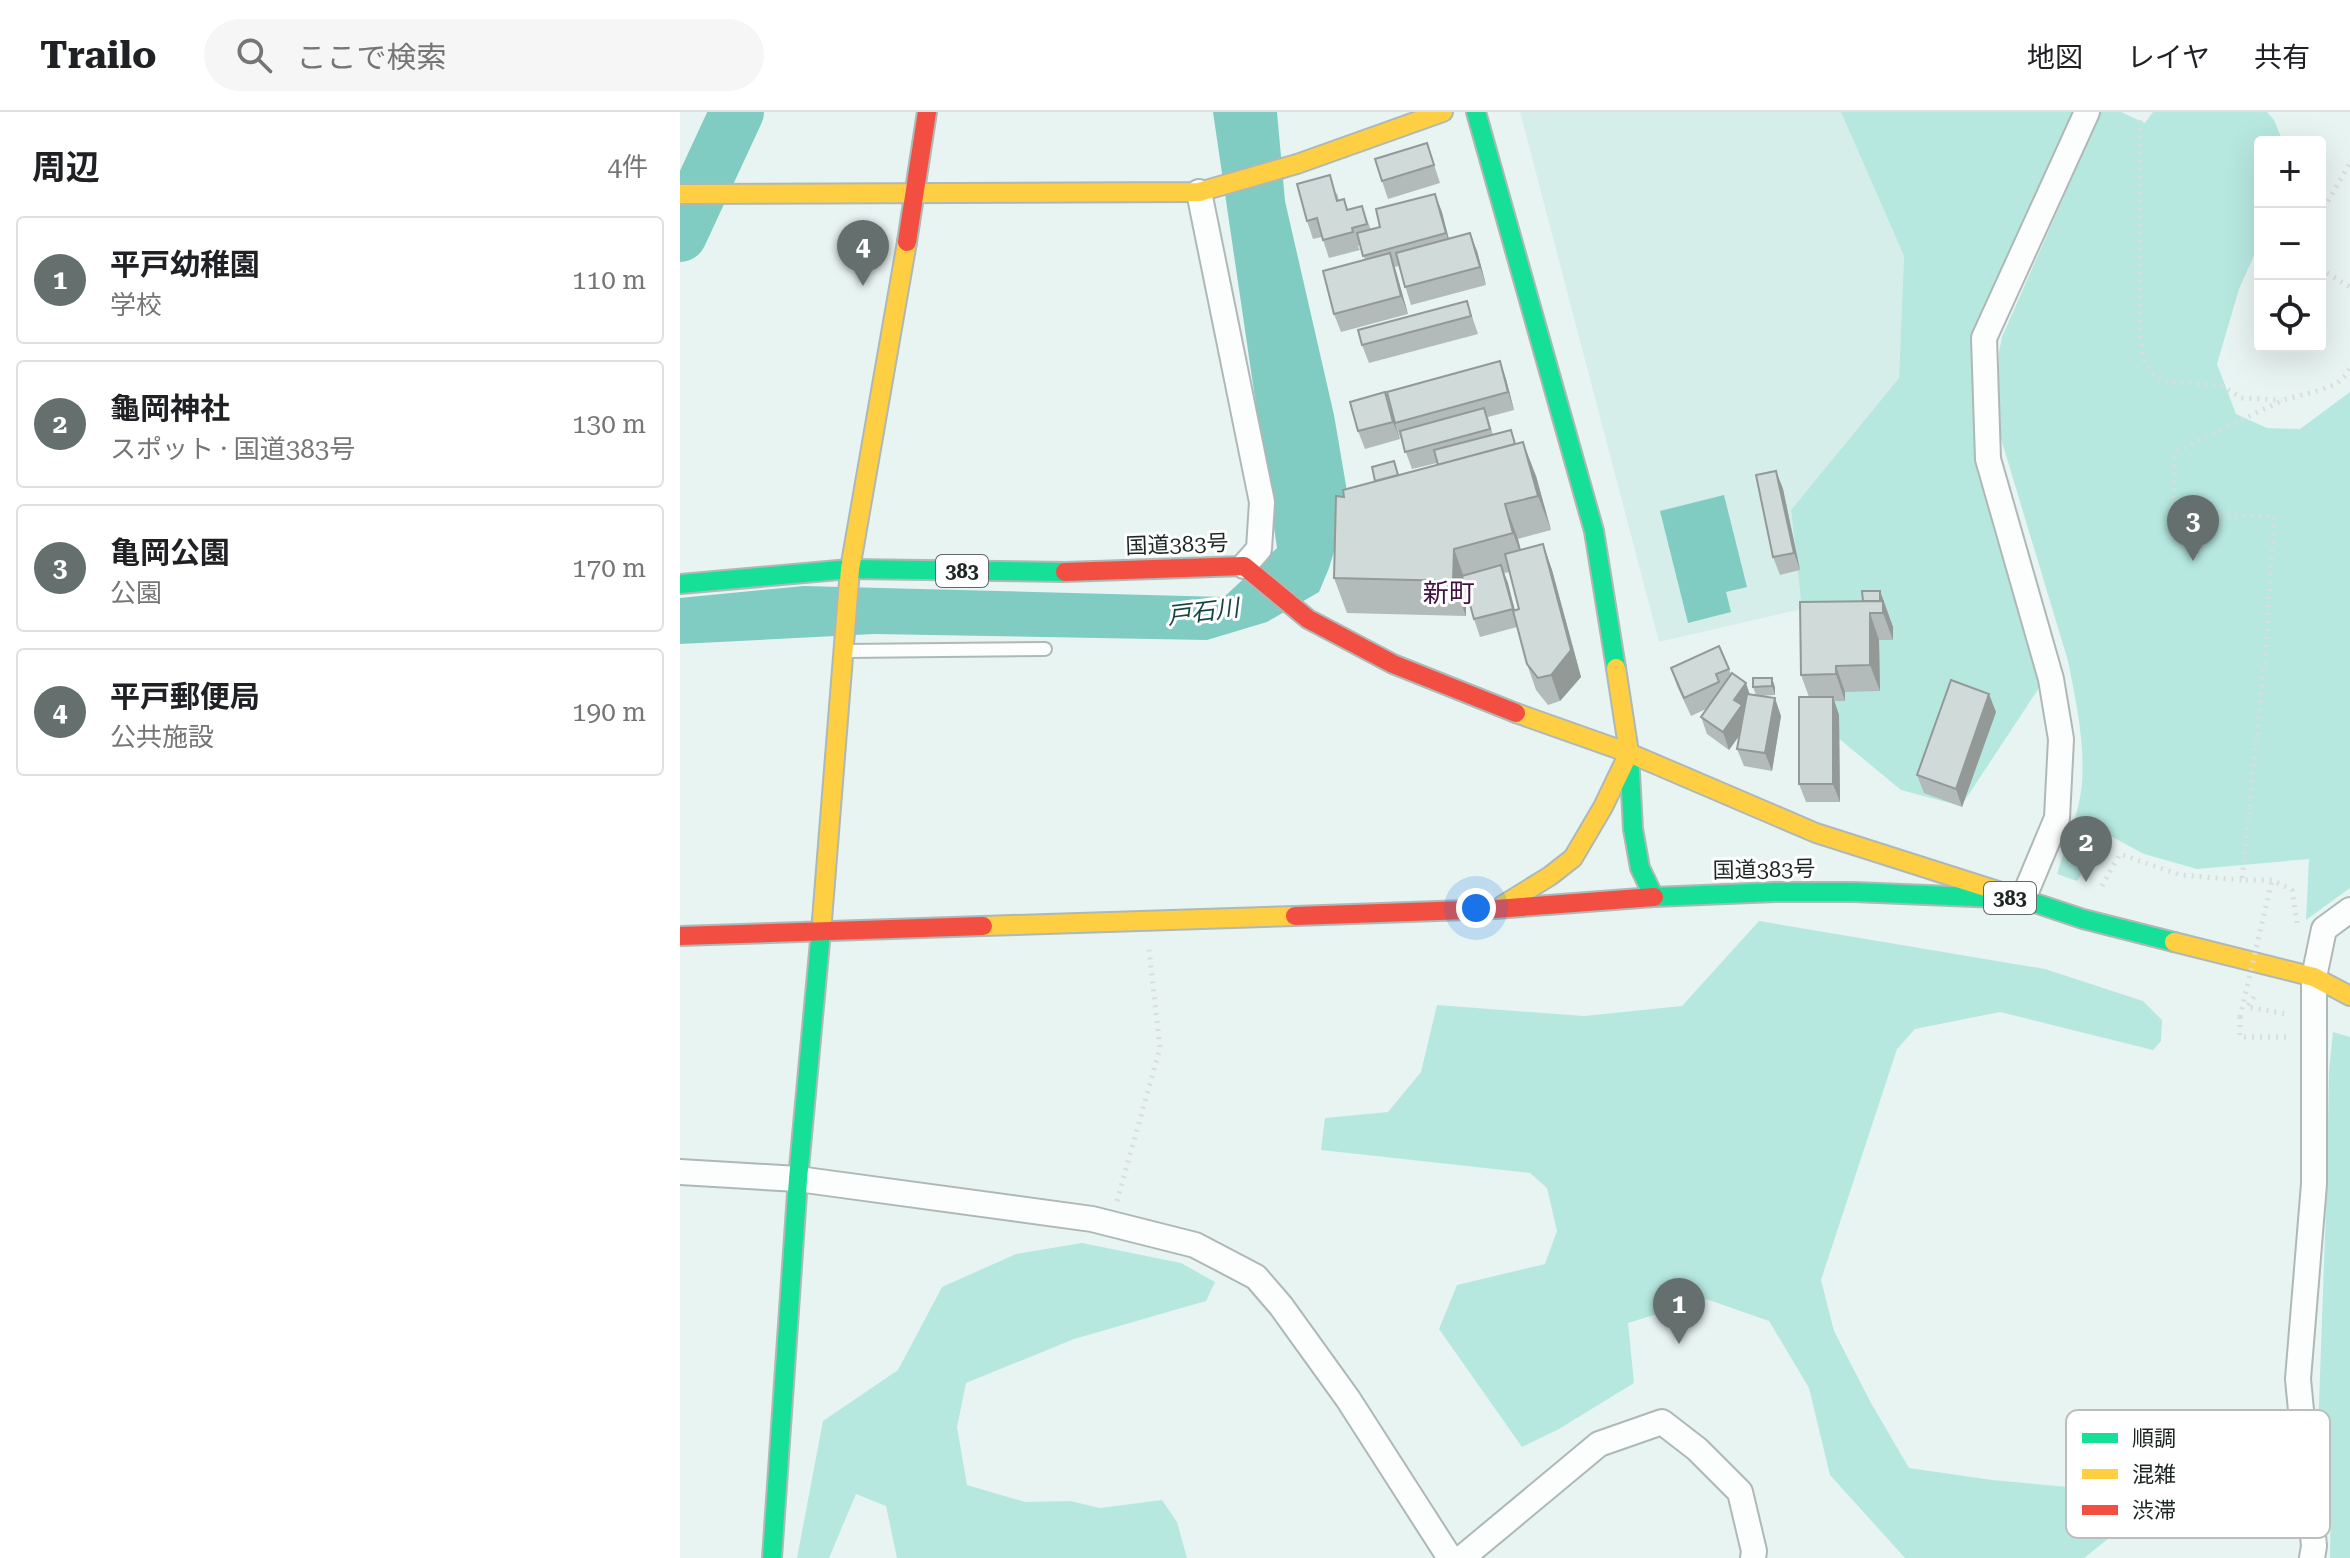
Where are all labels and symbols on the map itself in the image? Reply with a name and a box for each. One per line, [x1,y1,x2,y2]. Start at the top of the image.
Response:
pin: 4 [837,220,889,286]
pin: 3 [2167,495,2219,561]
street label: 国道383号 [1125,530,1229,559]
road number: 383 [936,555,988,587]
district label: 新町 [1423,578,1475,608]
water label: 戸石川 [1166,593,1243,630]
pin: 2 [2060,816,2112,882]
street label: 国道383号 [1712,856,1816,883]
road number: 383 [1984,882,2036,914]
your location [1456,888,1496,928]
pin: 1 [1653,1278,1705,1344]
legend [2066,1410,2330,1538]
text: 順調 [2132,1426,2176,1451]
text: 混雑 [2132,1462,2176,1487]
text: 渋滞 [2132,1498,2176,1523]

